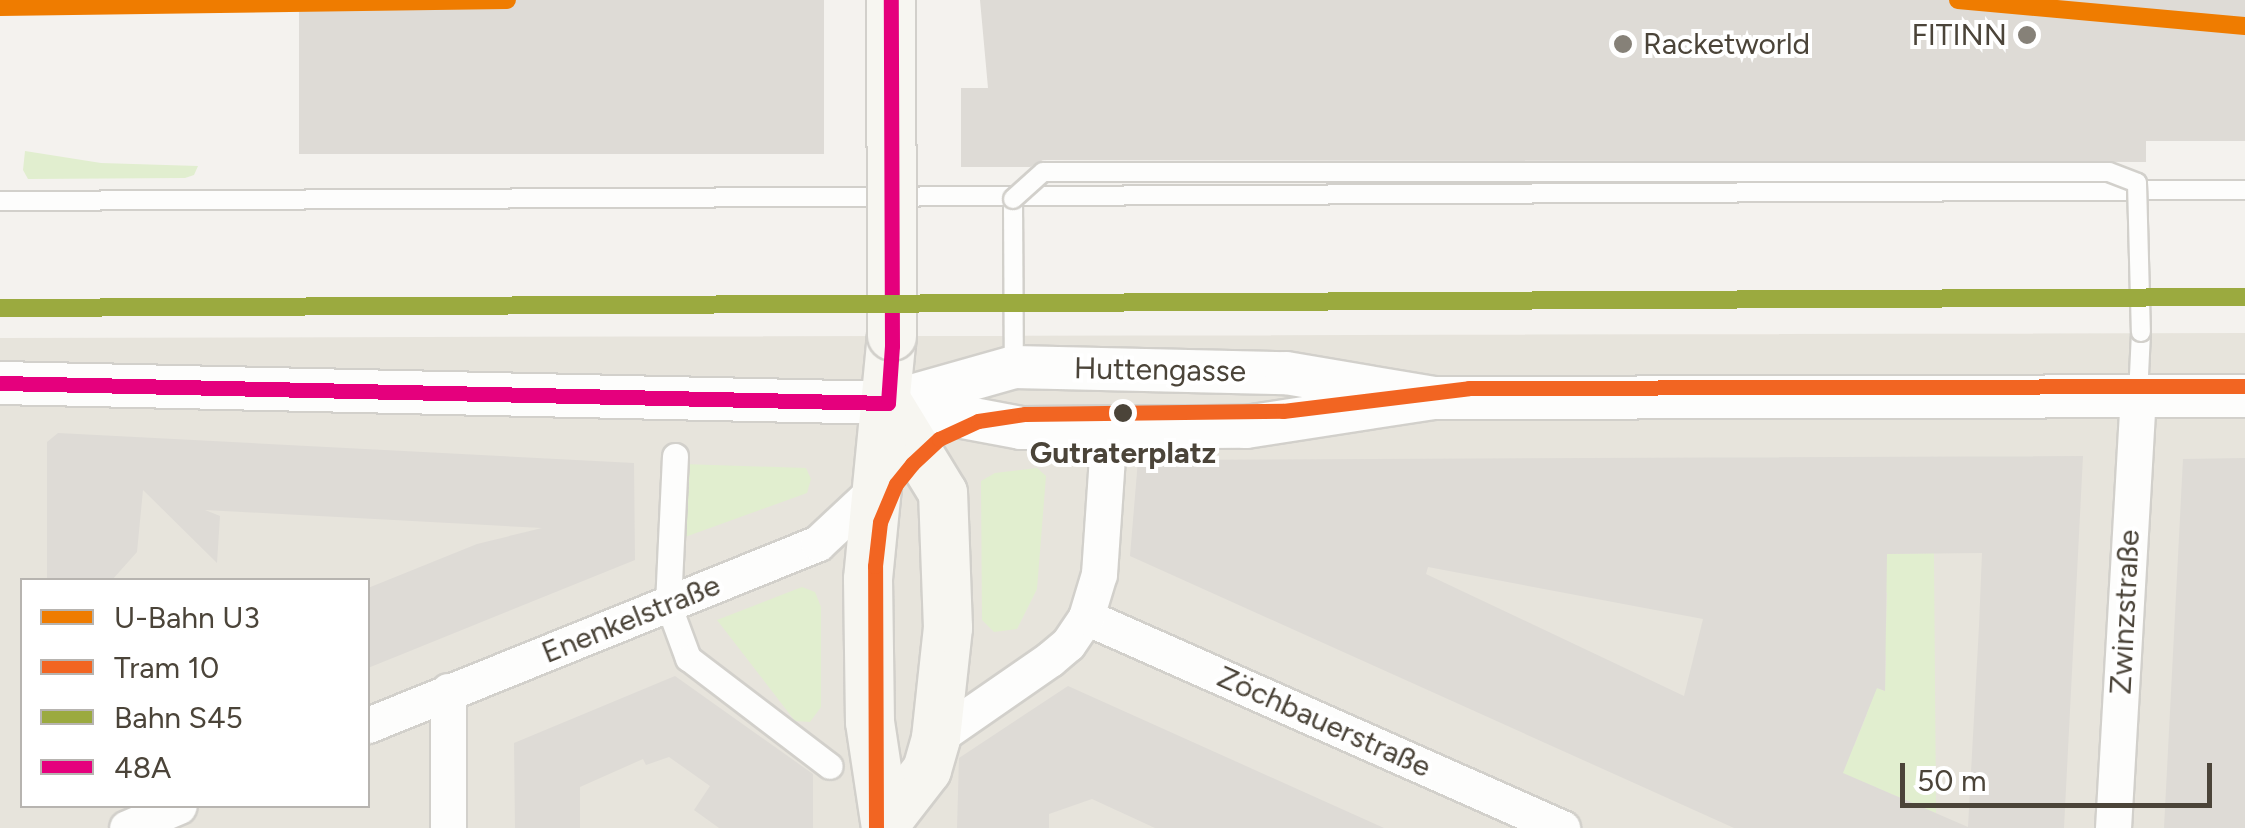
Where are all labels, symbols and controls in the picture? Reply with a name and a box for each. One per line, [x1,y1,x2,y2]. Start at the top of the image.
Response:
place label: FITINN [1911,17,2007,53]
marker: FITINN [2016,24,2038,46]
place label: Racketworld [1643,26,1810,62]
marker: Racketworld [1612,33,1634,55]
street label: Huttengasse [1074,350,1246,390]
marker: Gutraterplatz [1106,396,1140,430]
place label: Gutraterplatz [1030,435,1216,471]
street label: Zwinzstraße [2103,529,2147,695]
street label: Enenkelstraße [537,567,725,671]
legend [20,578,370,808]
text: U-Bahn U3 [114,599,260,636]
text: Tram 10 [114,649,219,686]
street label: Zöchbauerstraße [1212,659,1436,785]
text: Bahn S45 [114,699,243,736]
scale bar [1905,743,2218,805]
text: 48A [114,749,171,786]
text: 50 m [1917,762,1986,799]

